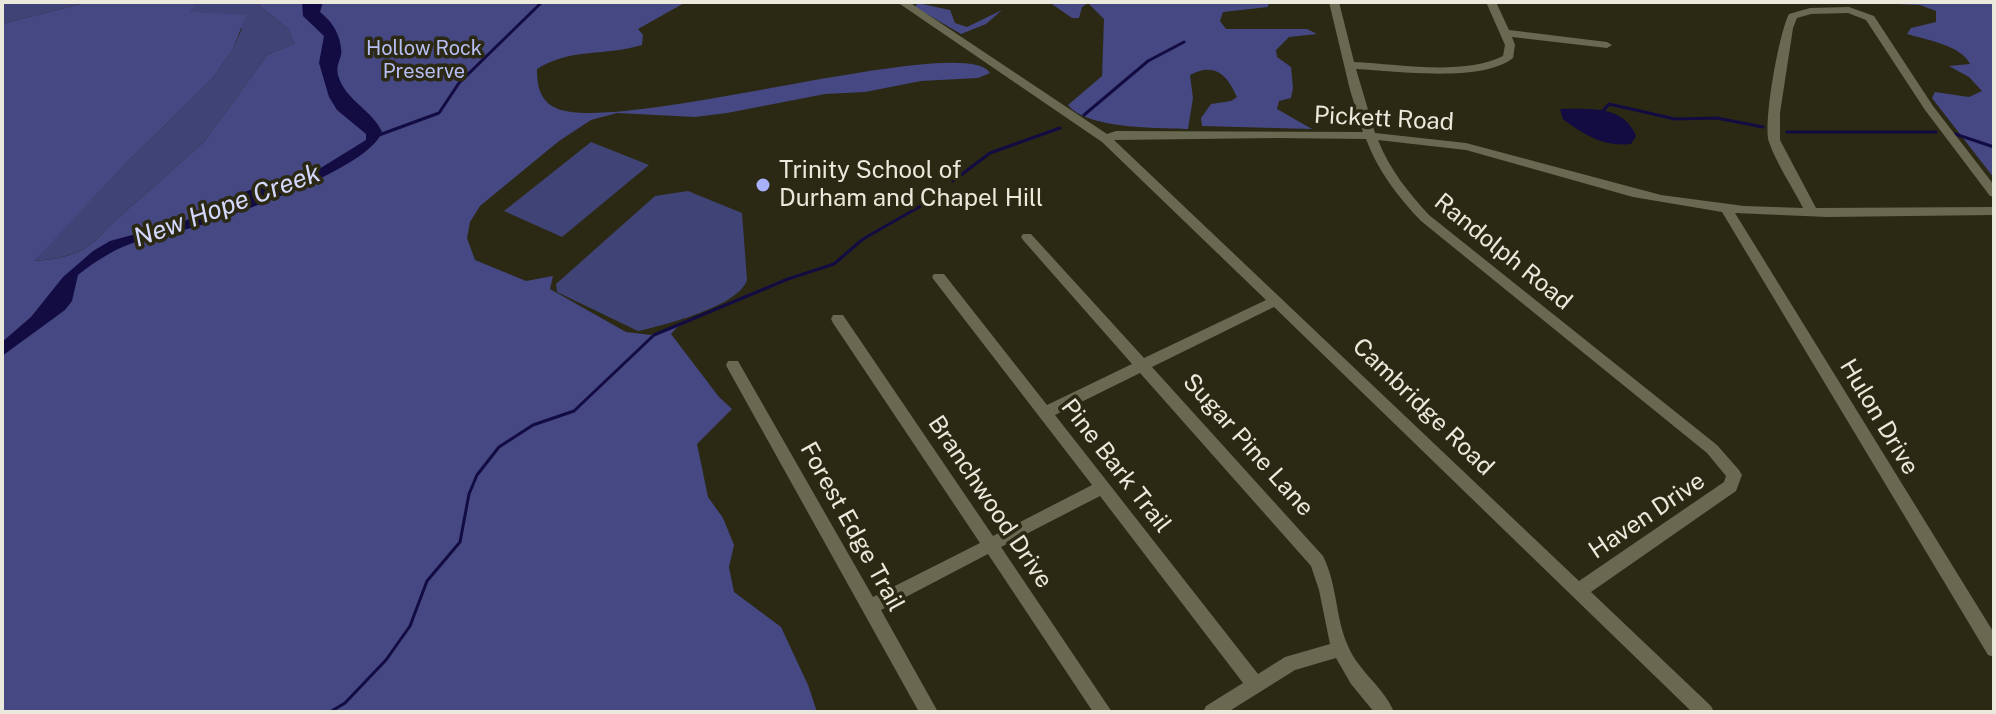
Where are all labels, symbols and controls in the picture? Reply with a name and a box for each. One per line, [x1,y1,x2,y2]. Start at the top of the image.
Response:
park label: Hollow Rock Preserve [366,37,482,84]
street label: Pickett Road [1313,101,1455,137]
place label: Trinity School of Durham and Chapel Hill [779,157,1043,213]
water label: New Hope Creek [129,158,325,254]
marker: Trinity School of Durham and Chapel Hill [754,176,772,194]
street label: Randolph Road [1428,188,1578,316]
street label: Cambridge Road [1346,332,1500,482]
street label: Hulon Drive [1833,354,1925,480]
street label: Sugar Pine Lane [1176,368,1320,522]
street label: Pine Bark Trail [1055,393,1177,539]
street label: Branchwood Drive [922,410,1058,594]
street label: Forest Edge Trail [794,437,910,617]
street label: Haven Drive [1584,467,1710,565]

